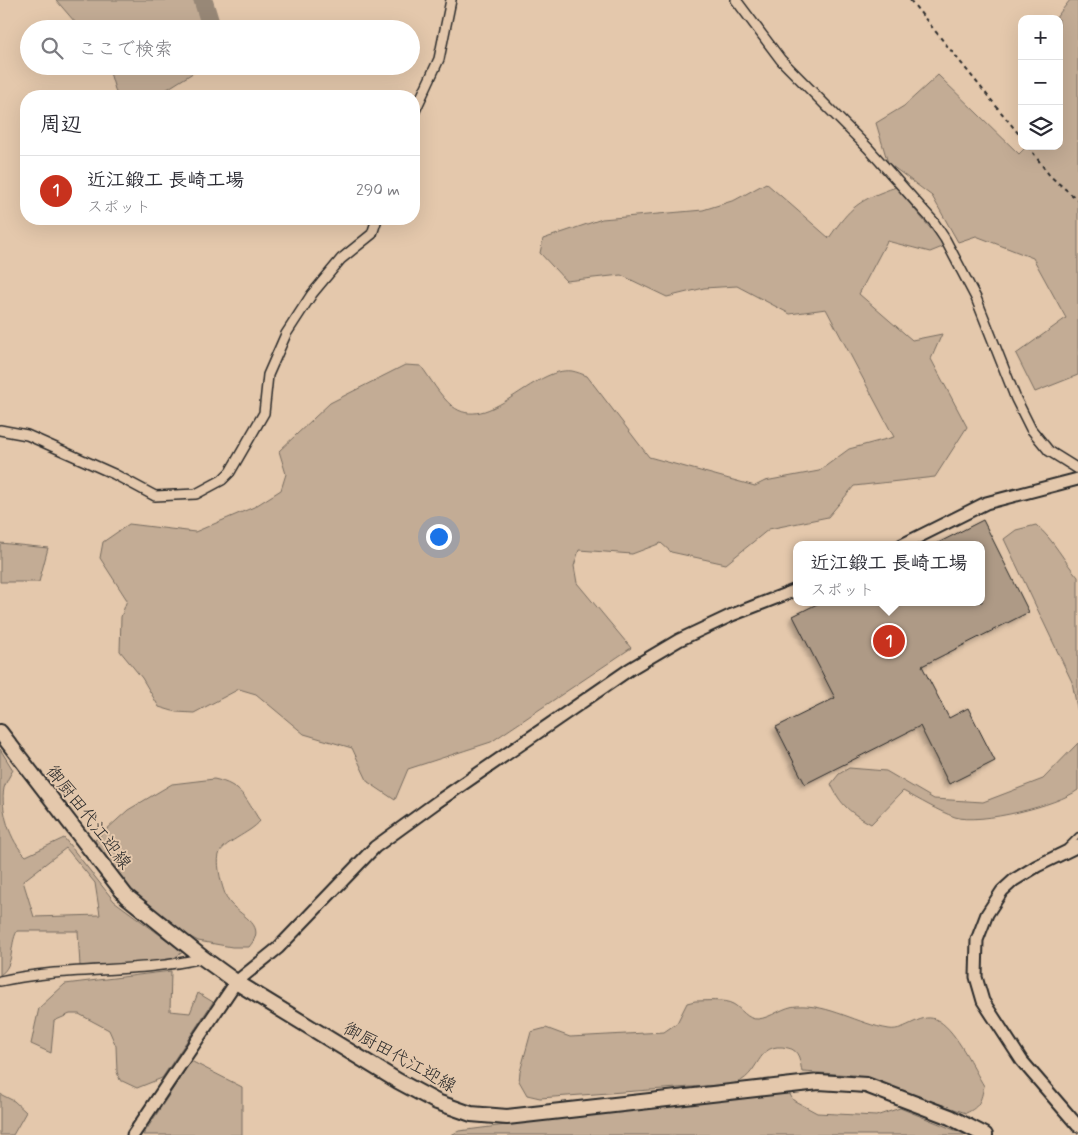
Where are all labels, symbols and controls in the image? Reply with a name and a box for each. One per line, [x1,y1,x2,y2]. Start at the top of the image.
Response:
map controls [1018,15,1063,150]
button: + [1018,15,1063,60]
search box [20,20,420,75]
icon: search [38,34,66,62]
text: ここで検索 [78,37,173,62]
button: − [1018,60,1063,105]
button: layers [1018,105,1063,150]
text: 周辺 [40,111,82,139]
text: 近江鍛工 長崎工場 [87,168,244,193]
text: 1 [52,180,60,201]
text: 290 m [356,180,400,201]
text: スポット [87,197,151,218]
your location [426,524,452,550]
popup [793,541,985,606]
text: 近江鍛工 長崎工場 [810,551,968,576]
text: スポット [810,580,874,601]
pin: 1 [873,622,905,660]
street label: 御厨田代江迎線 [40,761,136,875]
street label: 御厨田代江迎線 [339,1017,460,1099]

